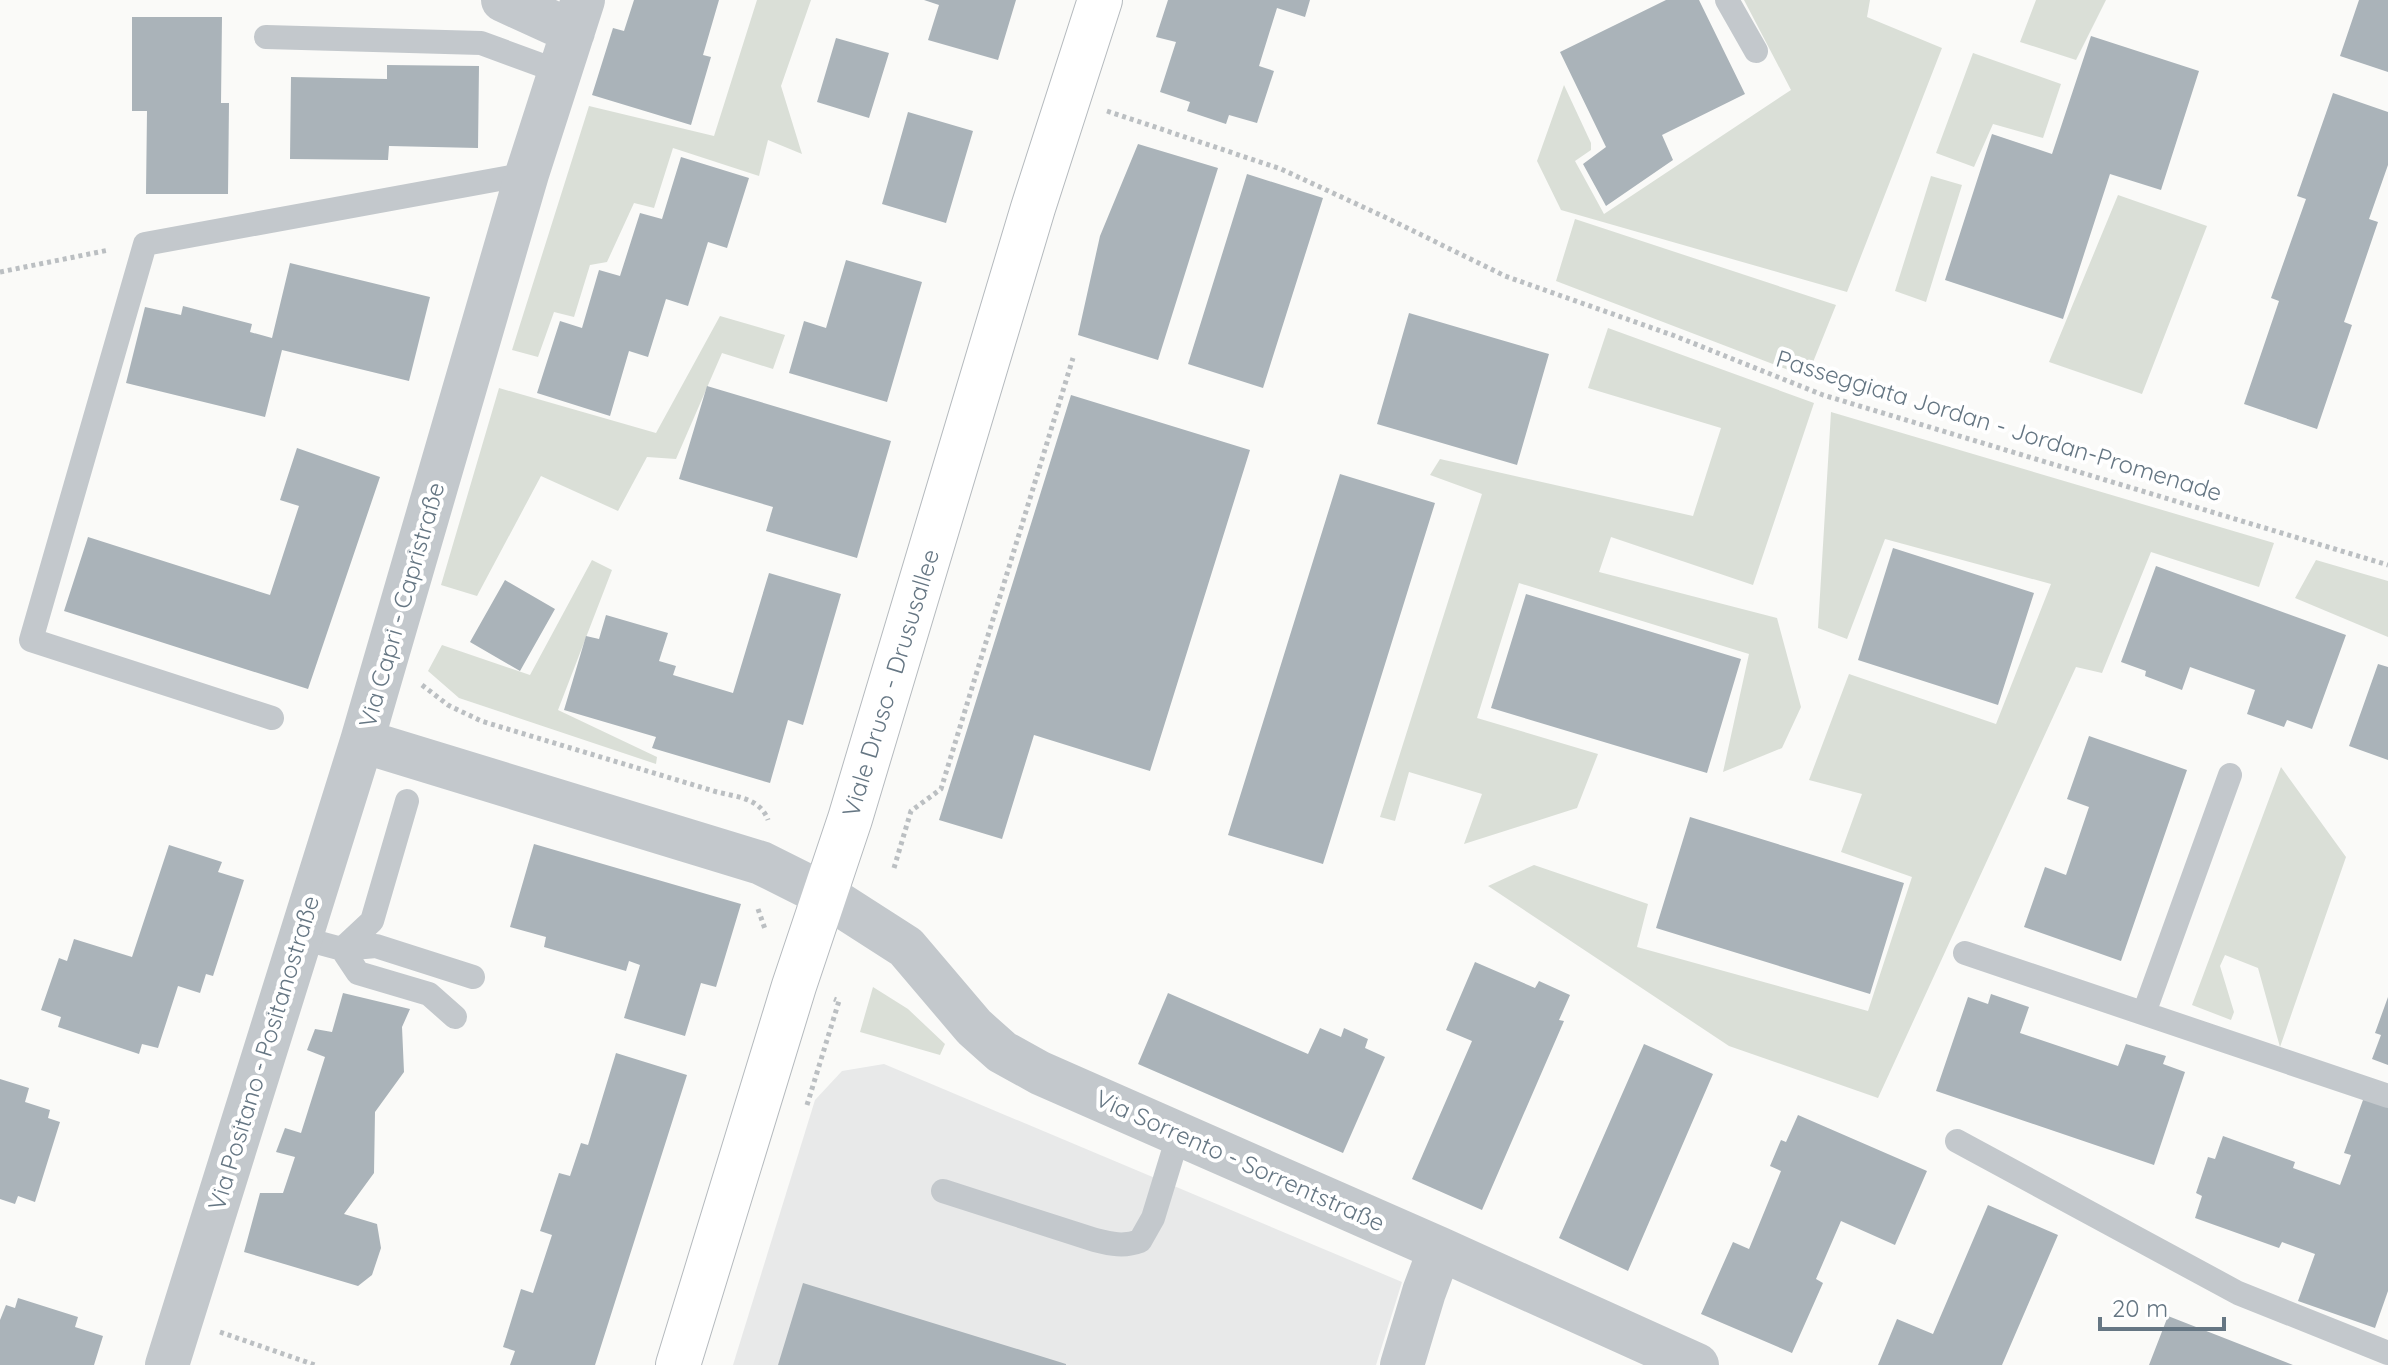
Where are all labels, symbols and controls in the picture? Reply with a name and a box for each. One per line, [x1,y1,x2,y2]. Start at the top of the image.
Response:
street label: Passeggiata Jordan - Jordan-Promenade [1773,343,2226,507]
street label: Via Capri - Capristraße [352,479,450,731]
street label: Viale Druso - Drususallee [835,545,945,820]
street label: Via Positano - Positanostraße [201,892,325,1214]
street label: Via Sorrento - Sorrentstraße [1091,1083,1390,1238]
scale bar [2100,1281,2224,1331]
text: 20 m [2112,1293,2168,1323]

